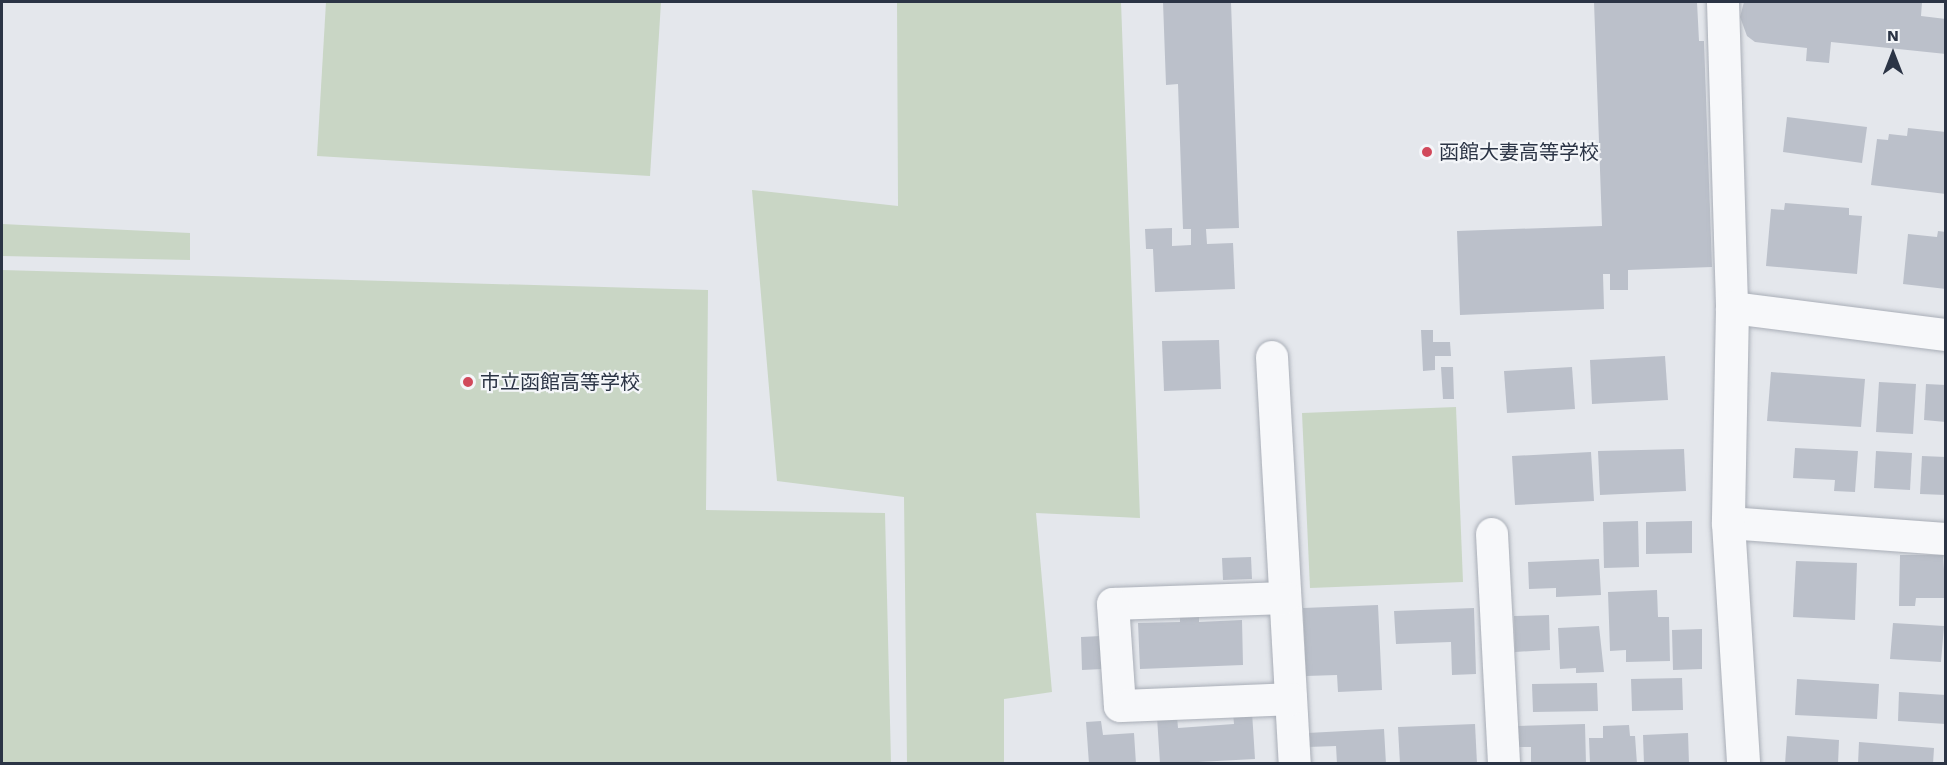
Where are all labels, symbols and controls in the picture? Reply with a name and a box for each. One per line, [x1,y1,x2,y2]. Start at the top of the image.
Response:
north arrow [1863,24,1923,84]
text: N [1887,26,1899,45]
place label: 函館大妻高等学校 [1439,140,1599,164]
marker: 函館大妻高等学校 [1420,145,1434,159]
place label: 市立函館高等学校 [480,370,640,394]
marker: 市立函館高等学校 [461,375,475,389]

